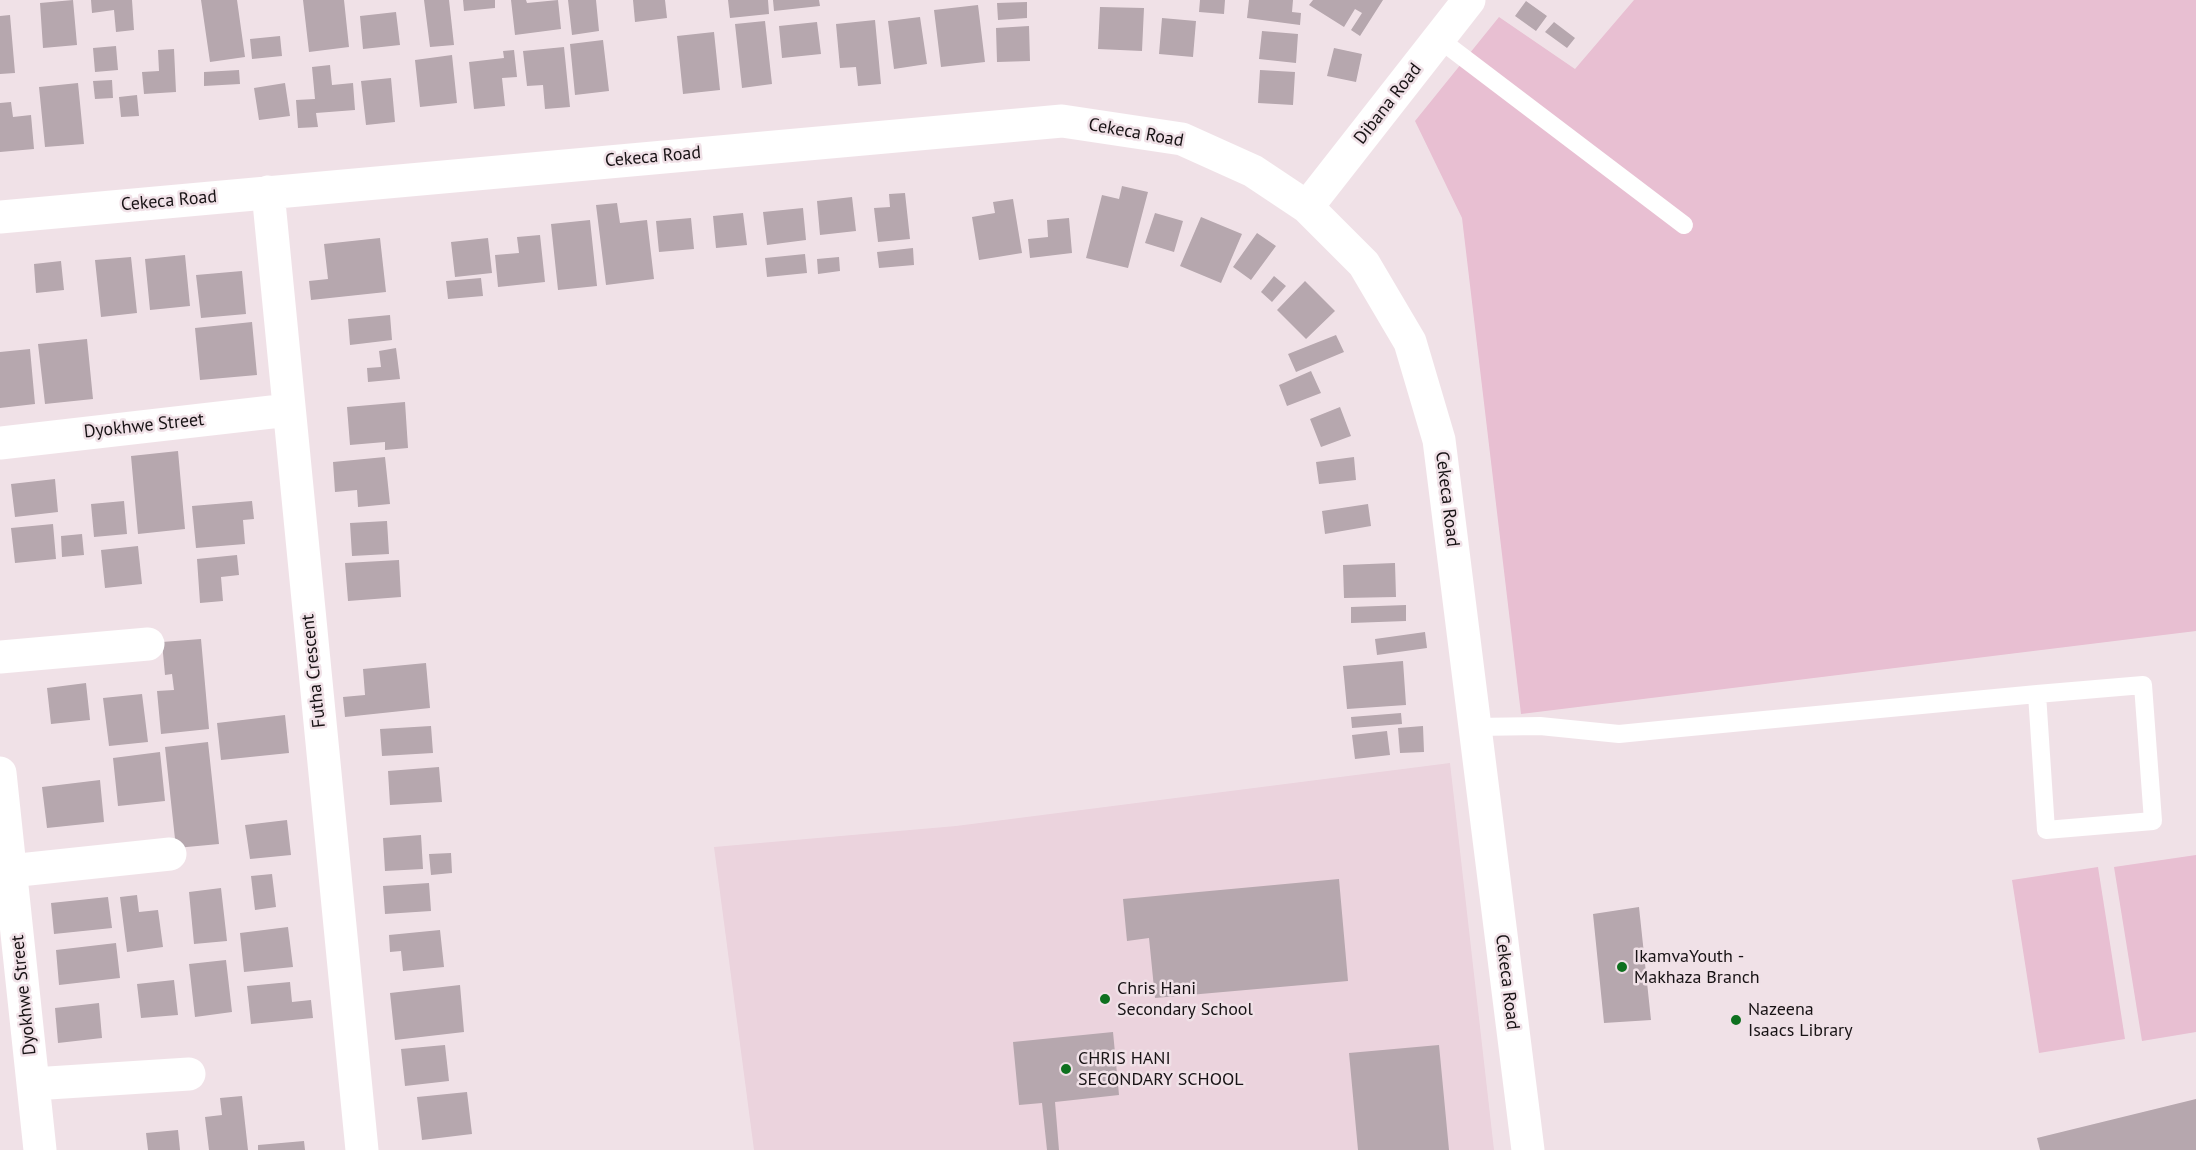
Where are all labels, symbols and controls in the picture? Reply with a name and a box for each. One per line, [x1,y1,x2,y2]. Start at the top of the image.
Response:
street label: Dibana Road [1350,59,1426,149]
street label: Cekeca Road [1087,114,1185,152]
street label: Cekeca Road [604,142,702,172]
street label: Cekeca Road [120,186,218,216]
street label: Dyokhwe Street [83,409,205,443]
street label: Cekeca Road [1430,450,1464,548]
street label: Futha Crescent [297,613,331,729]
street label: Cekeca Road [1490,933,1524,1031]
street label: Dyokhwe Street [7,934,41,1056]
place label: IkamvaYouth - Makhaza Branch [1634,946,1760,988]
marker: IkamvaYouth - Makhaza Branch [1615,960,1629,974]
place label: Chris Hani Secondary School [1117,978,1253,1020]
marker: Chris Hani Secondary School [1098,992,1112,1006]
place label: Nazeena Isaacs Library [1748,999,1853,1042]
marker: Nazeena Isaacs Library [1729,1013,1743,1027]
place label: CHRIS HANI SECONDARY SCHOOL [1078,1048,1244,1090]
marker: CHRIS HANI SECONDARY SCHOOL [1059,1062,1073,1076]

